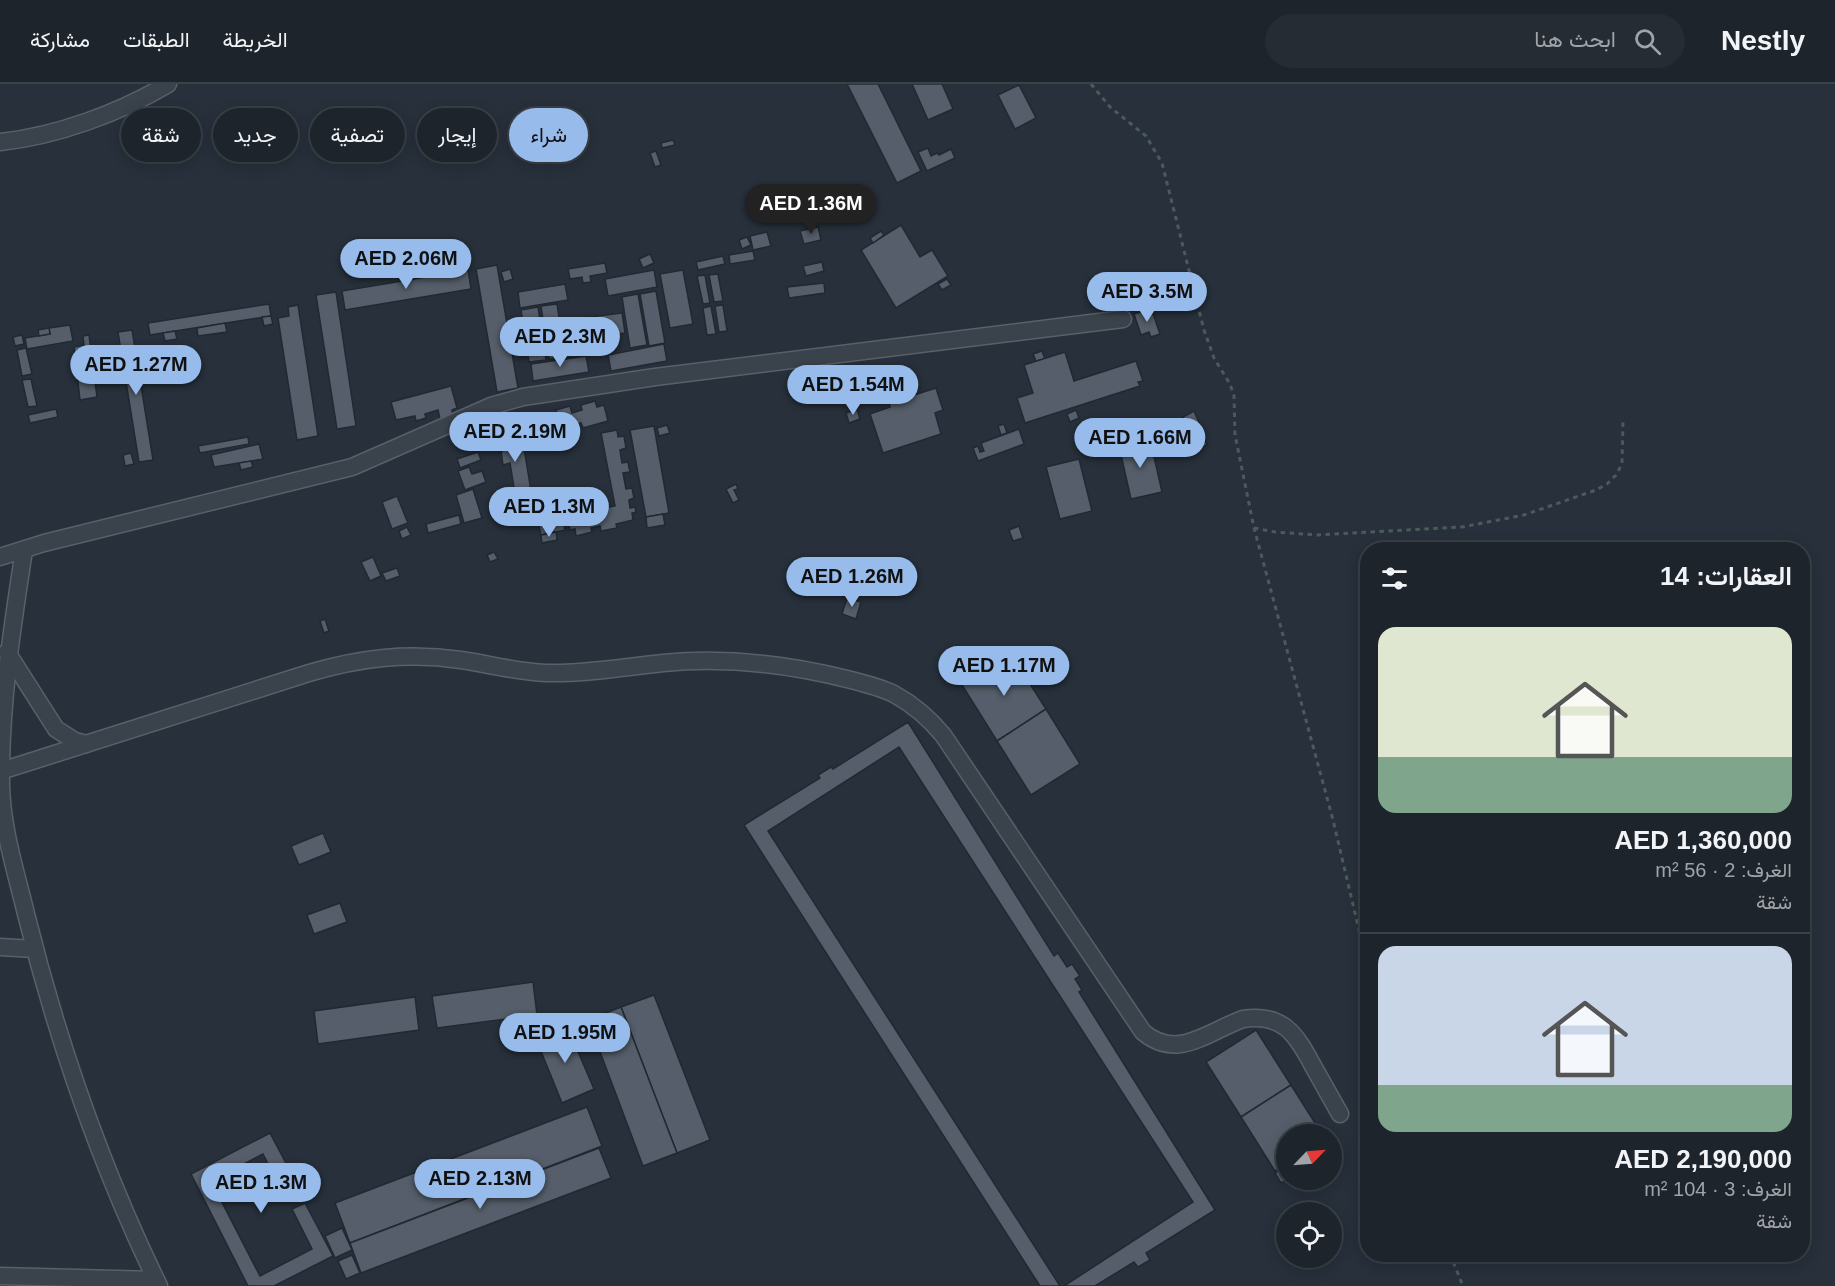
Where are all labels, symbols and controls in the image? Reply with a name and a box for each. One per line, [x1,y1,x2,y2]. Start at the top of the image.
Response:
search box [1265,14,1685,68]
icon: search [1631,25,1664,58]
text: Nestly [1721,25,1805,56]
text: ابحث هنا [1534,27,1616,52]
text: مشاركة [30,28,90,51]
text: الطبقات [123,28,190,51]
text: الخريطة [223,28,288,51]
chip: شقة [121,108,201,162]
chip: جديد [213,108,298,162]
chip: تصفية [310,108,405,162]
chip: إيجار [417,108,497,162]
chip: شراء [509,108,588,162]
pin: AED 1.36M [742,184,880,235]
text: AED 1.36M [759,192,863,214]
pin: AED 2.06M [337,239,475,290]
text: AED 2.06M [354,247,458,269]
pin: AED 3.5M [1085,272,1209,323]
text: AED 3.5M [1101,280,1193,302]
pin: AED 2.3M [498,317,622,368]
text: AED 2.3M [514,325,606,347]
pin: AED 1.27M [67,345,205,396]
text: AED 1.27M [84,353,188,375]
pin: AED 1.54M [784,365,922,416]
text: AED 1.54M [801,373,905,395]
pin: AED 2.19M [446,412,584,463]
pin: AED 1.66M [1071,418,1209,469]
text: AED 2.19M [463,420,567,442]
text: AED 1.66M [1088,426,1192,448]
pin: AED 1.3M [487,487,611,538]
text: AED 1.3M [503,495,595,517]
pin: AED 1.26M [783,557,921,608]
text: العقارات: 14 [1660,561,1792,591]
icon: filters [1378,562,1411,595]
text: AED 1.26M [800,565,904,587]
pin: AED 1.17M [935,646,1073,697]
text: AED 1.17M [952,654,1056,676]
icon: home [1531,666,1639,774]
text: AED 1,360,000 [1614,825,1792,855]
text: الغرف: 2 · 56 m² [1655,859,1792,881]
text: شقة [1756,891,1792,913]
icon: home [1531,985,1639,1093]
pin: AED 1.95M [496,1013,634,1064]
text: AED 1.95M [513,1021,617,1043]
north arrow [1276,1124,1342,1190]
map controls [1276,1124,1342,1268]
text: AED 2,190,000 [1614,1144,1792,1174]
pin: AED 2.13M [411,1159,549,1210]
pin: AED 1.3M [199,1163,323,1214]
text: AED 2.13M [428,1167,532,1189]
text: AED 1.3M [215,1171,307,1193]
text: الغرف: 3 · 104 m² [1644,1178,1792,1200]
button: locate [1276,1202,1342,1268]
text: شقة [1756,1210,1792,1232]

